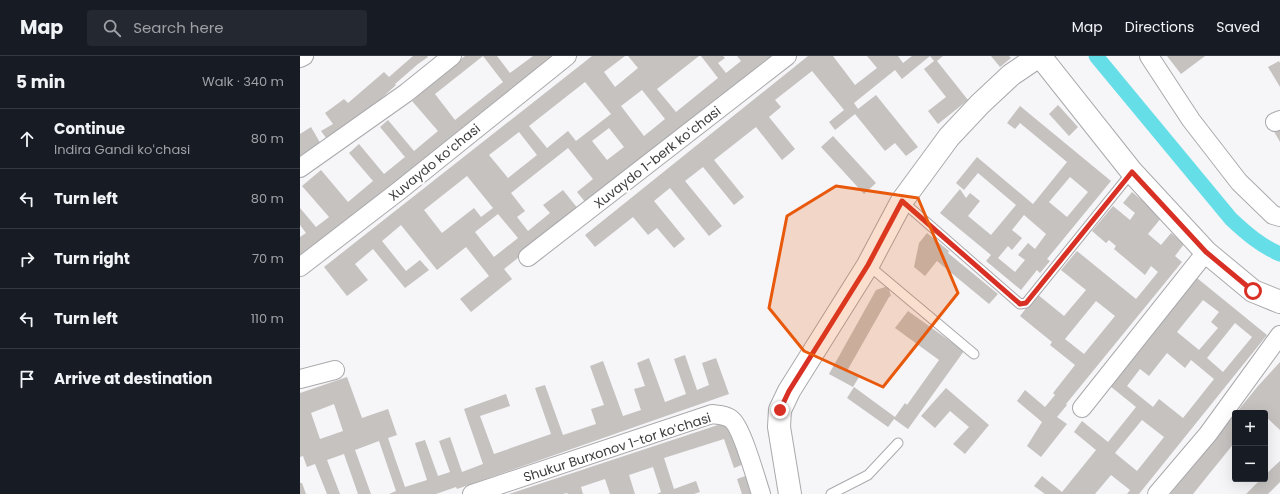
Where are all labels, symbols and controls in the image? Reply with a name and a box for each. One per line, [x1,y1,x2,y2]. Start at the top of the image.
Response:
search box [87,10,367,46]
text: Map [20,14,63,41]
icon: search [101,17,123,39]
text: Search here [133,17,224,38]
text: Map [1072,17,1103,37]
text: Directions [1125,17,1194,37]
text: Saved [1216,17,1260,37]
text: 5 min [16,70,65,94]
text: Walk · 340 m [202,72,284,91]
street label: Xuvaydo 1-berk koʻchasi [590,102,725,213]
text: Continue [54,118,125,139]
street label: Xuvaydo koʻchasi [384,119,484,205]
icon: ahead [16,128,38,150]
text: 80 m [251,129,284,148]
text: Indira Gandi koʻchasi [54,140,190,159]
icon: left [16,188,38,210]
text: Turn left [54,188,118,209]
text: 80 m [251,189,284,208]
icon: right [16,248,38,270]
text: Turn right [54,248,130,269]
text: 70 m [252,249,284,268]
route start [1244,282,1262,300]
icon: left [16,308,38,330]
text: Turn left [54,308,118,329]
text: 110 m [251,309,284,328]
icon: arrive [16,368,38,390]
text: Arrive at destination [54,368,212,389]
route end [771,401,789,419]
street label: Shukur Burxonov 1-tor koʻchasi [521,408,713,487]
map controls [1232,410,1268,482]
button: + [1232,410,1268,446]
button: − [1232,446,1268,482]

